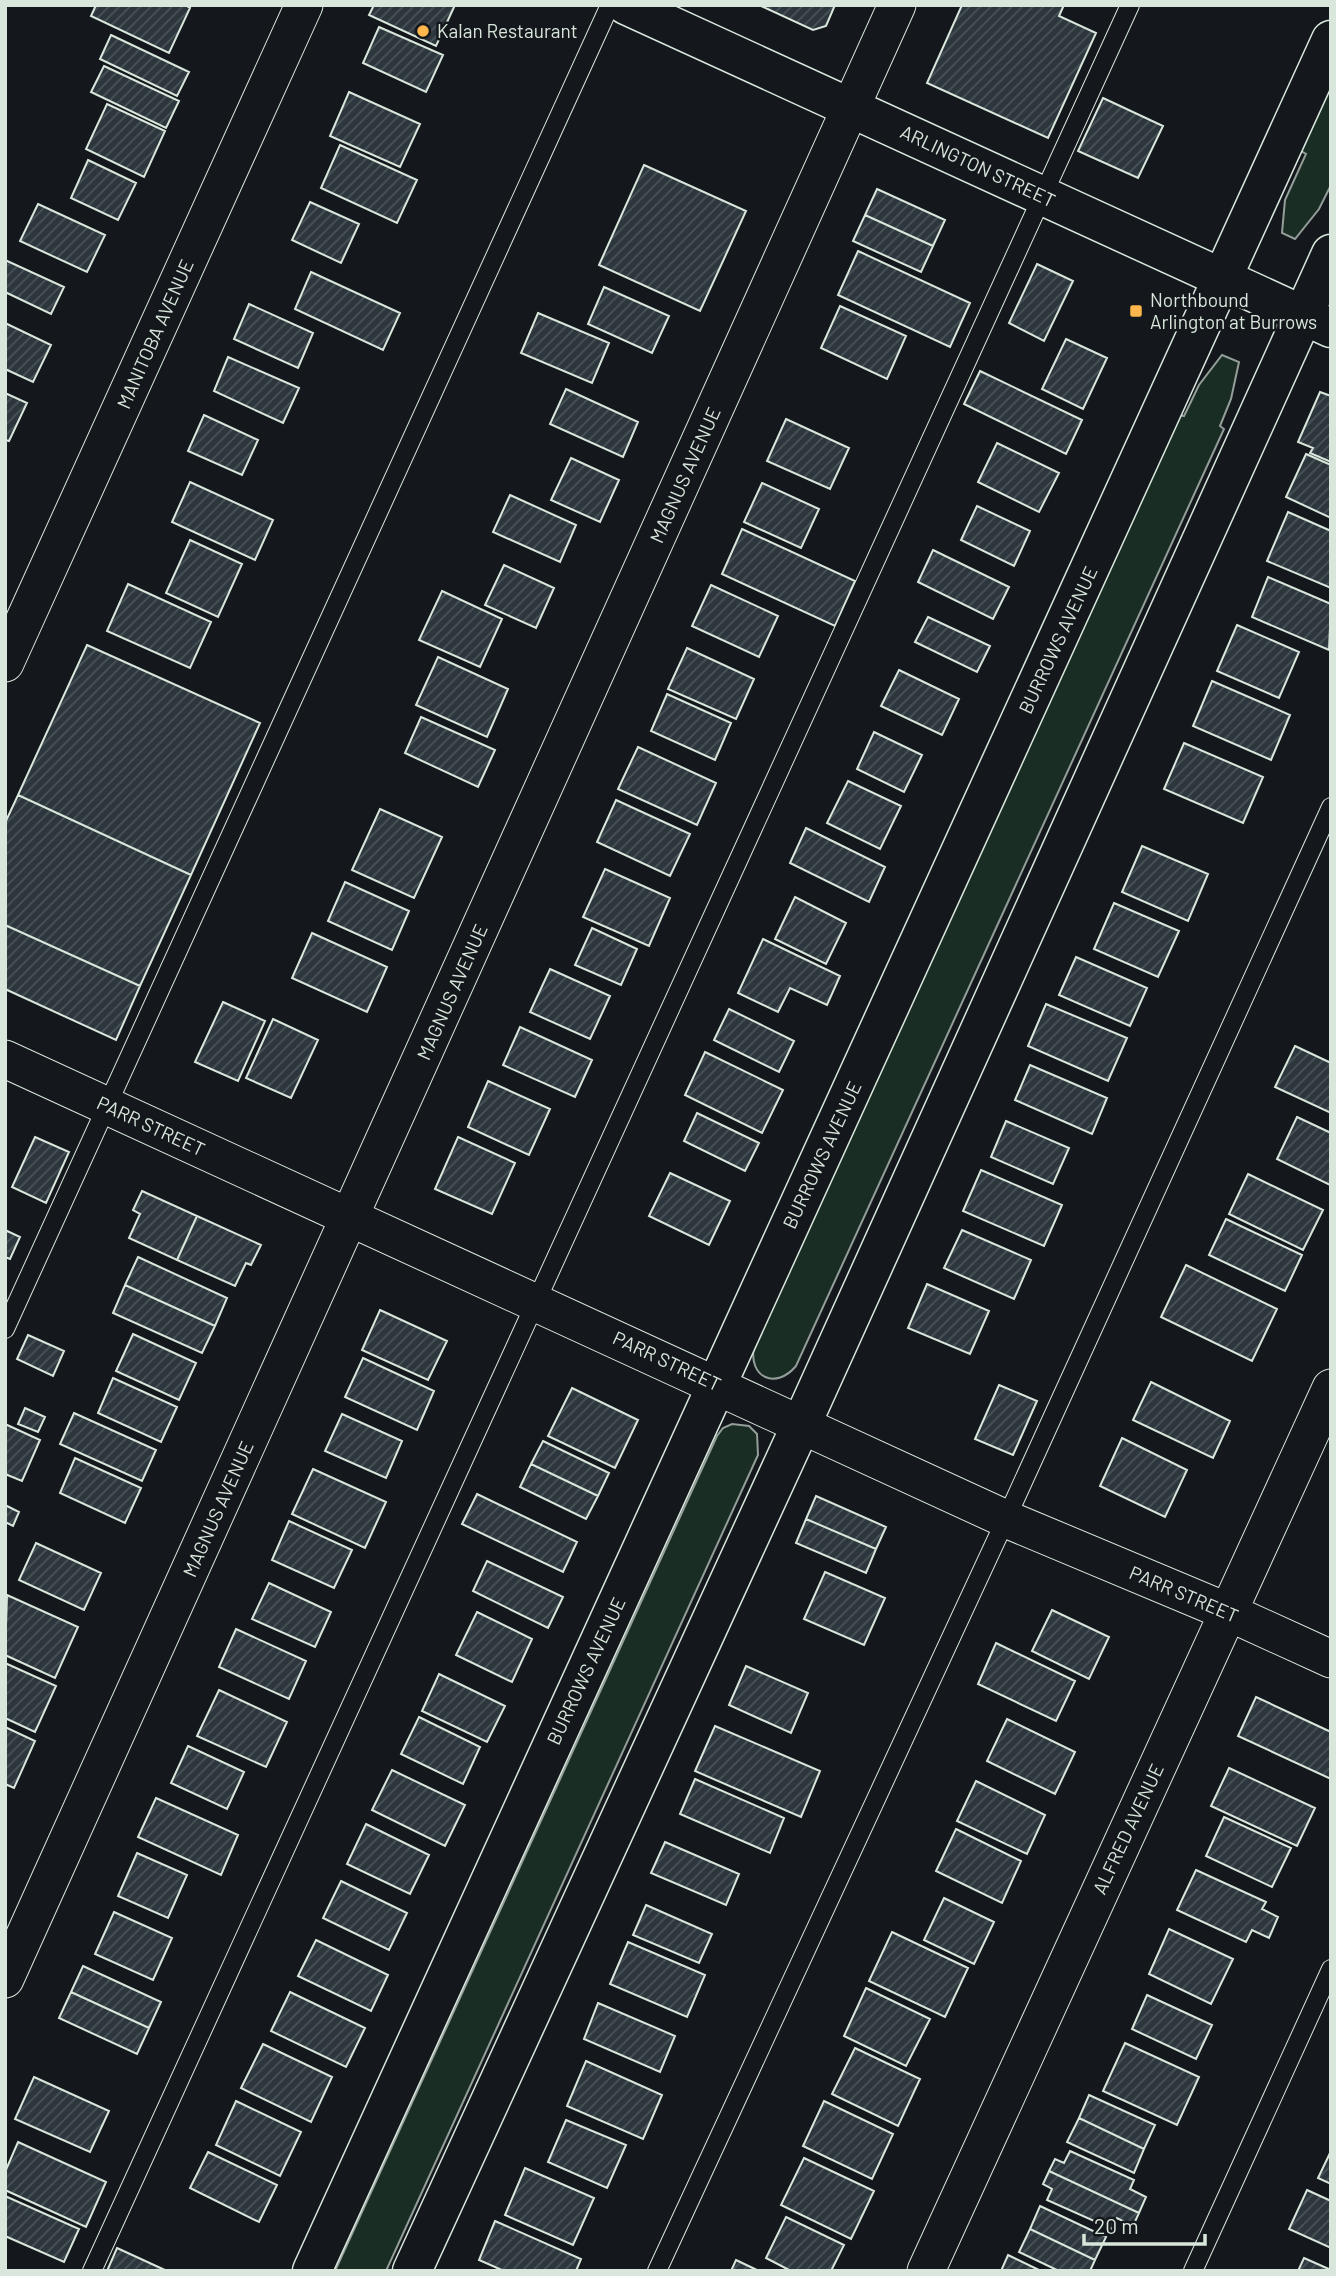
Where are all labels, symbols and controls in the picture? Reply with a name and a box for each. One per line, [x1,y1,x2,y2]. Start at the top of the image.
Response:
place label: Kalan Restaurant [437,19,578,42]
marker: Kalan Restaurant [415,23,431,39]
street label: ARLINGTON STREET [897,120,1059,212]
street label: MANITOBA AVENUE [111,256,198,412]
place label: Northbound Arlington at Burrows [1150,288,1317,333]
marker: Northbound Arlington at Burrows [1128,303,1144,319]
street label: MAGNUS AVENUE [644,403,725,546]
street label: BURROWS AVENUE [1013,562,1102,717]
street label: MAGNUS AVENUE [411,920,492,1063]
street label: BURROWS AVENUE [777,1077,866,1232]
street label: PARR STREET [94,1091,209,1161]
street label: PARR STREET [610,1326,725,1396]
street label: MAGNUS AVENUE [177,1437,258,1580]
street label: PARR STREET [1126,1560,1242,1627]
street label: BURROWS AVENUE [541,1593,630,1748]
street label: ALFRED AVENUE [1087,1760,1168,1898]
scale bar [1084,2202,1205,2246]
text: 20 m [1094,2213,1139,2238]

